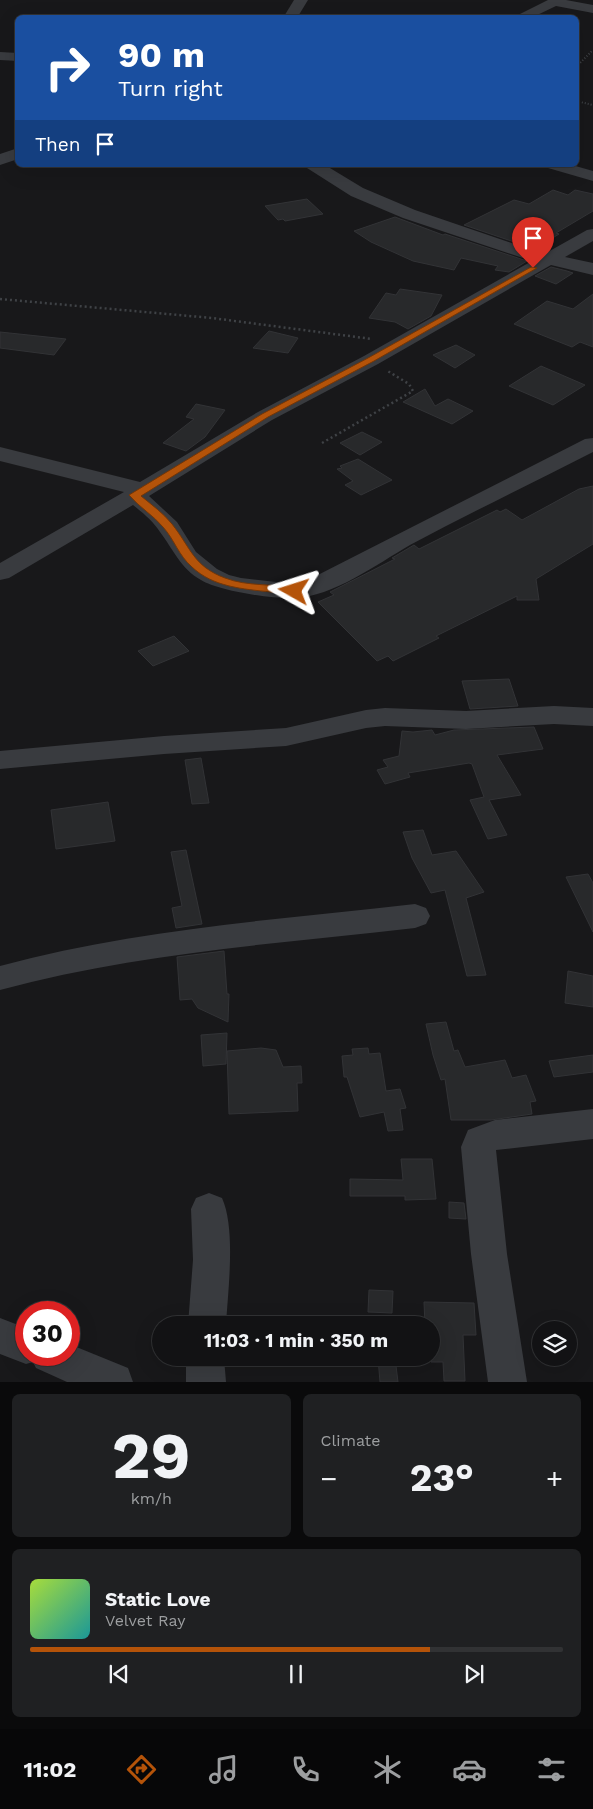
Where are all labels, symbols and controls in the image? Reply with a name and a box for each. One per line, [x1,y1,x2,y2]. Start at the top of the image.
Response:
text: 90 m [118,34,205,76]
icon: right [35,35,100,100]
text: Turn right [118,76,223,101]
icon: arrive [91,130,119,158]
text: Then [35,133,81,156]
pin [512,217,554,268]
icon: arrive [519,224,547,252]
position arrow [267,564,319,616]
speed limit sign: 30 [15,1301,80,1366]
map controls [532,1321,577,1366]
button: layers [532,1321,577,1366]
text: 11:03 · 1 min · 350 m [204,1329,388,1352]
text: 29 [112,1418,191,1494]
text: Climate [321,1431,381,1450]
text: 23° [410,1456,474,1500]
text: − [321,1462,337,1495]
text: + [546,1462,563,1495]
text: km/h [131,1489,172,1508]
text: Static Love [105,1588,210,1611]
text: Velvet Ray [105,1611,185,1630]
icon: previous [105,1660,133,1688]
icon: pause [282,1660,310,1688]
icon: next [460,1660,488,1688]
icon: directions [124,1752,159,1787]
icon: music [206,1752,241,1787]
icon: phone [288,1752,323,1787]
icon: climate [370,1752,405,1787]
icon: car [452,1752,487,1787]
icon: filters [534,1752,569,1787]
text: 11:02 [24,1757,76,1782]

